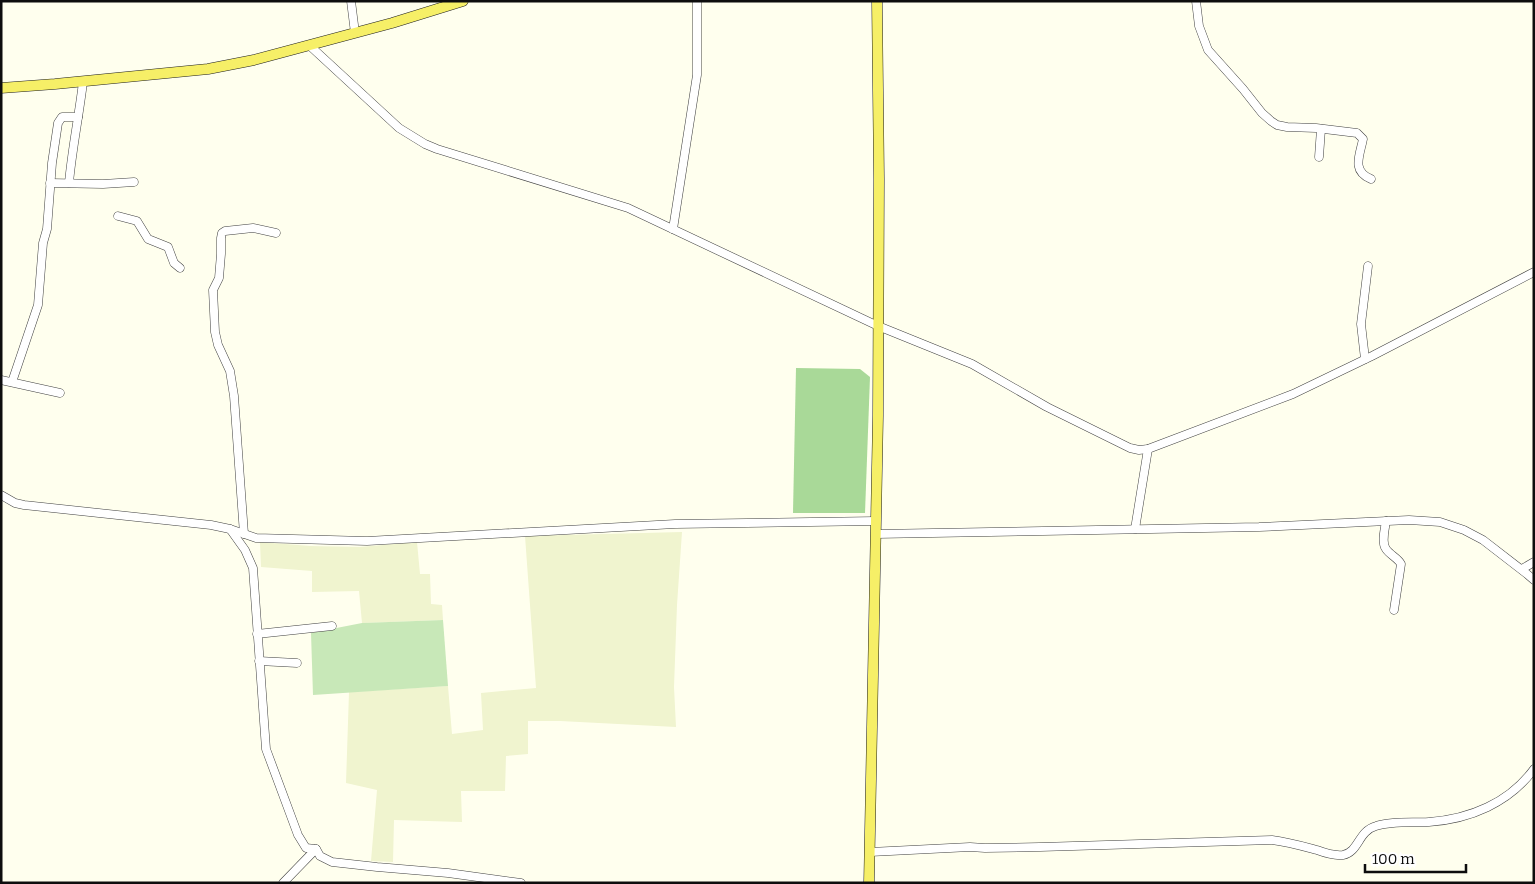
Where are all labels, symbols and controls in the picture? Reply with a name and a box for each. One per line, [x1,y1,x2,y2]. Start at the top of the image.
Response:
scale bar [1365,842,1466,874]
text: 100 m [1372,850,1415,868]

